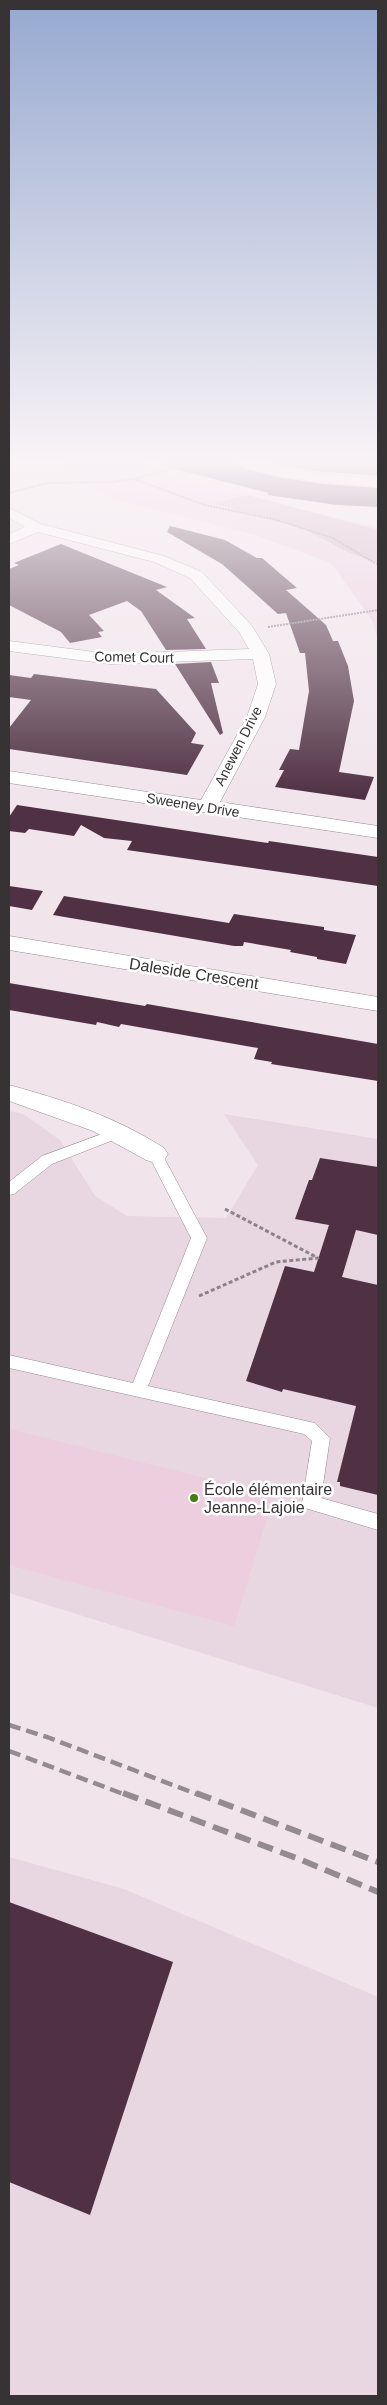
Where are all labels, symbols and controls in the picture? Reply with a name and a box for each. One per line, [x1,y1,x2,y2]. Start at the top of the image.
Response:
street label: Comet Court [94,648,174,666]
street label: Anewen Drive [211,703,265,788]
street label: Sweeney Drive [145,790,241,820]
street label: Daleside Crescent [128,955,260,992]
place label: École élémentaire Jeanne-Lajoie [204,1480,332,1516]
marker: École élémentaire Jeanne-Lajoie [188,1492,200,1504]

